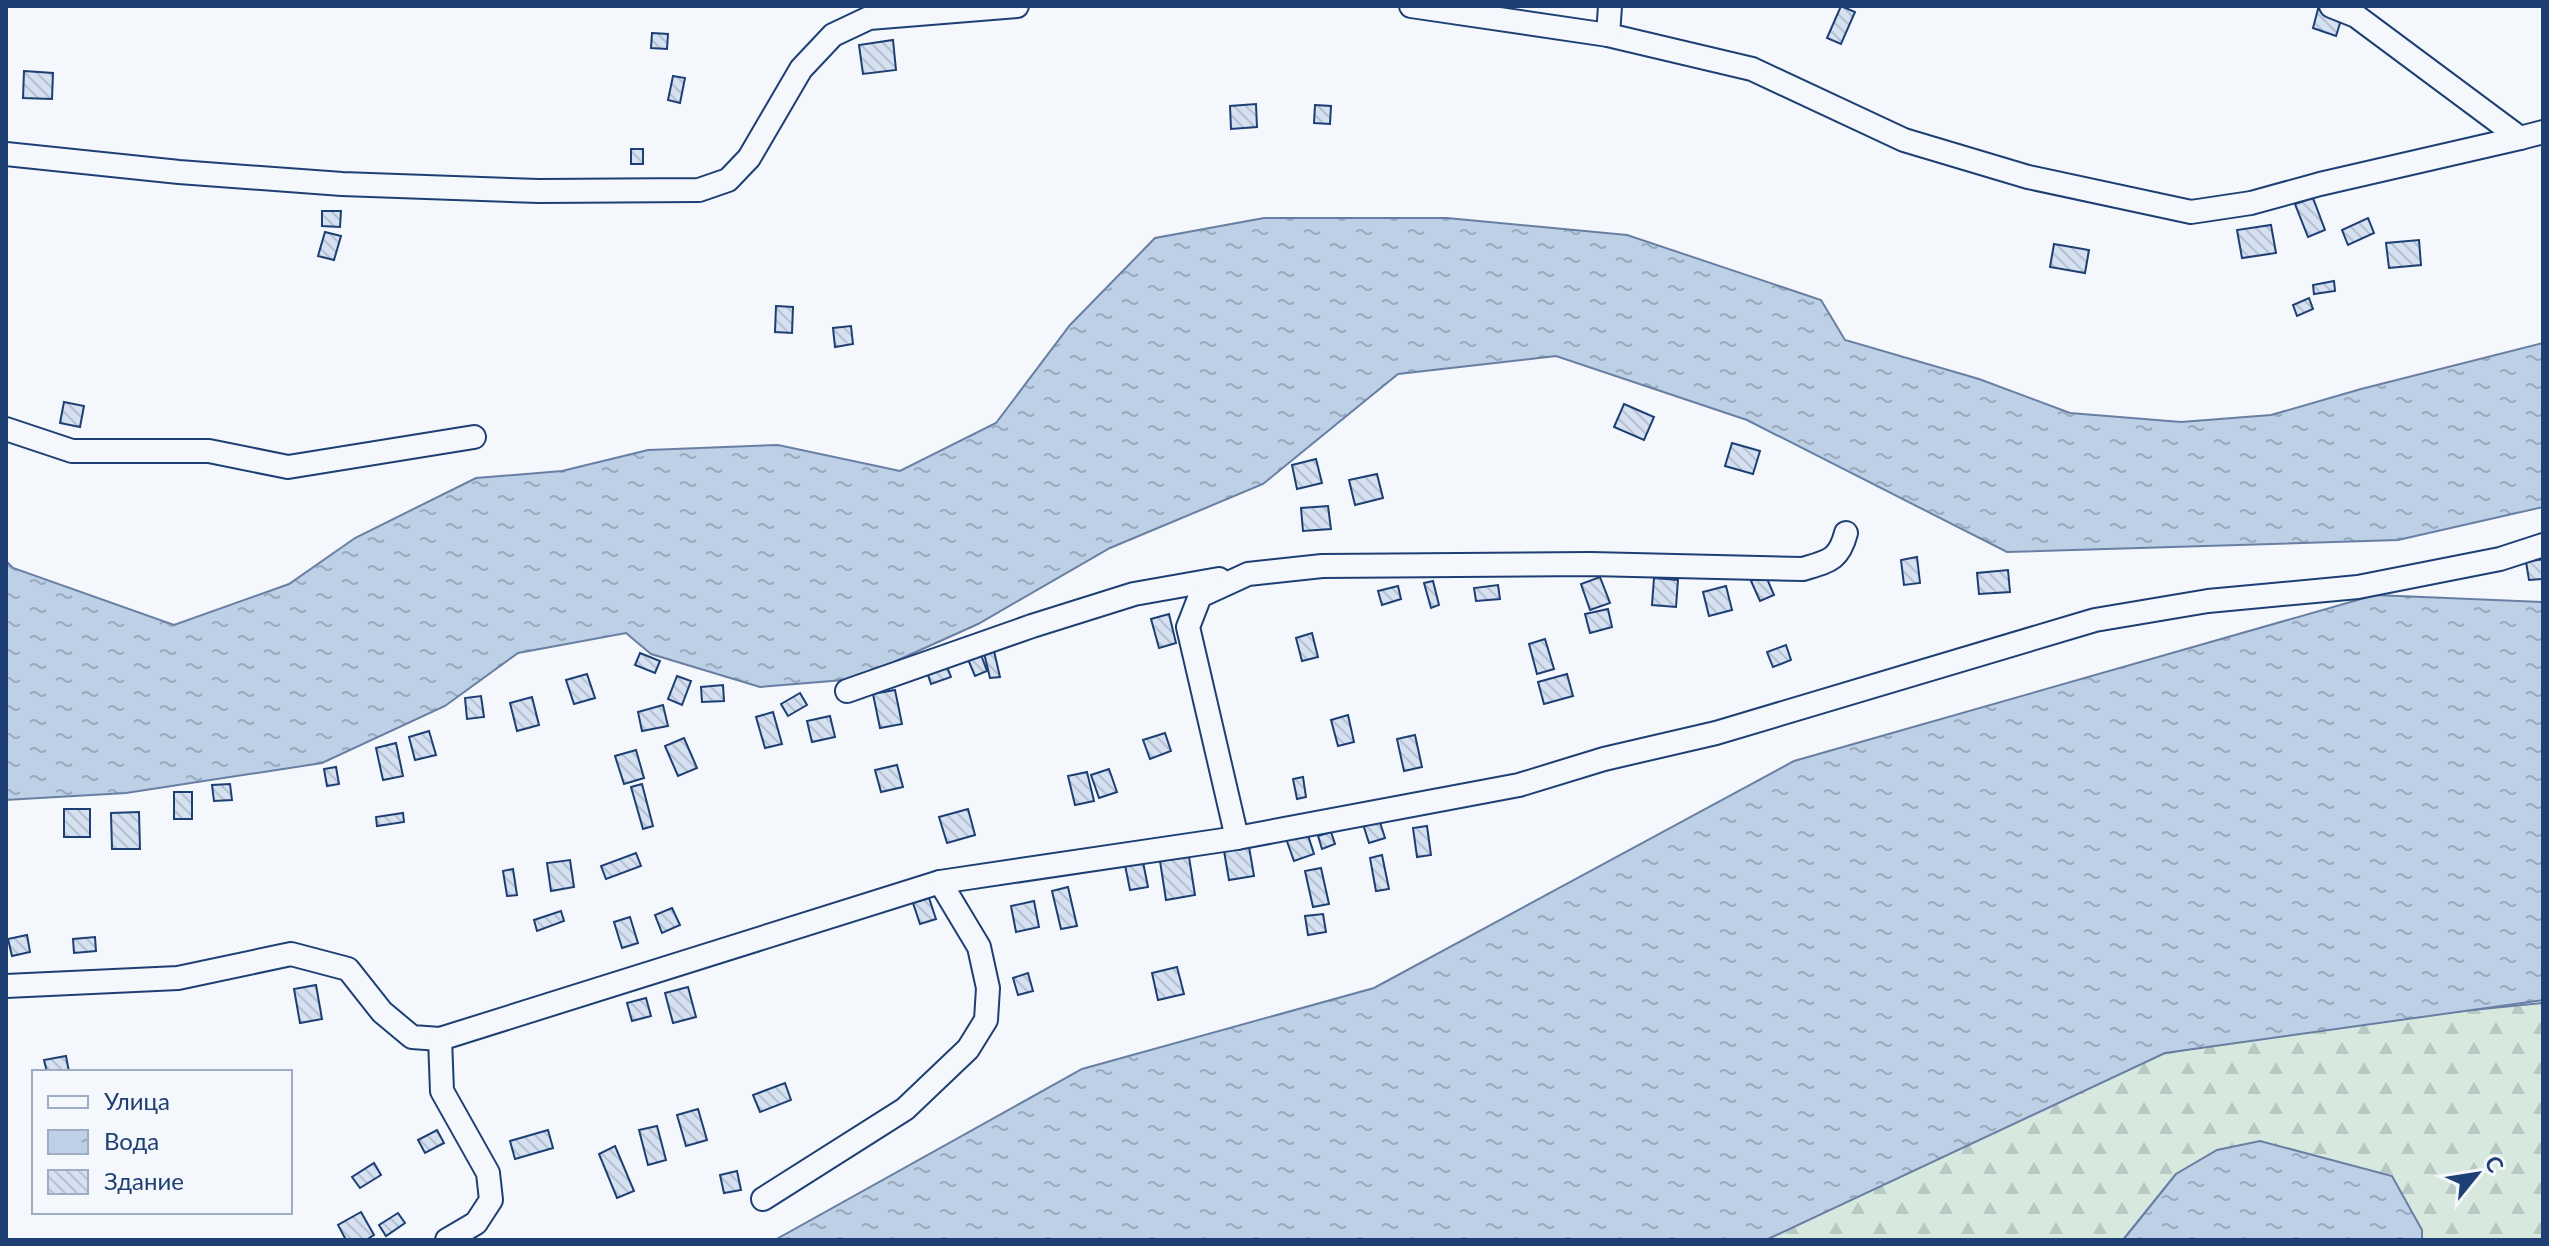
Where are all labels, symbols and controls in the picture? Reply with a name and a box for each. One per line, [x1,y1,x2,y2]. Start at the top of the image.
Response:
legend [32,1070,292,1214]
text: Улица [104,1086,170,1115]
text: Вода [104,1126,159,1155]
north arrow [2437,1134,2517,1214]
text: С [2479,1151,2510,1177]
text: Здание [104,1166,184,1195]

